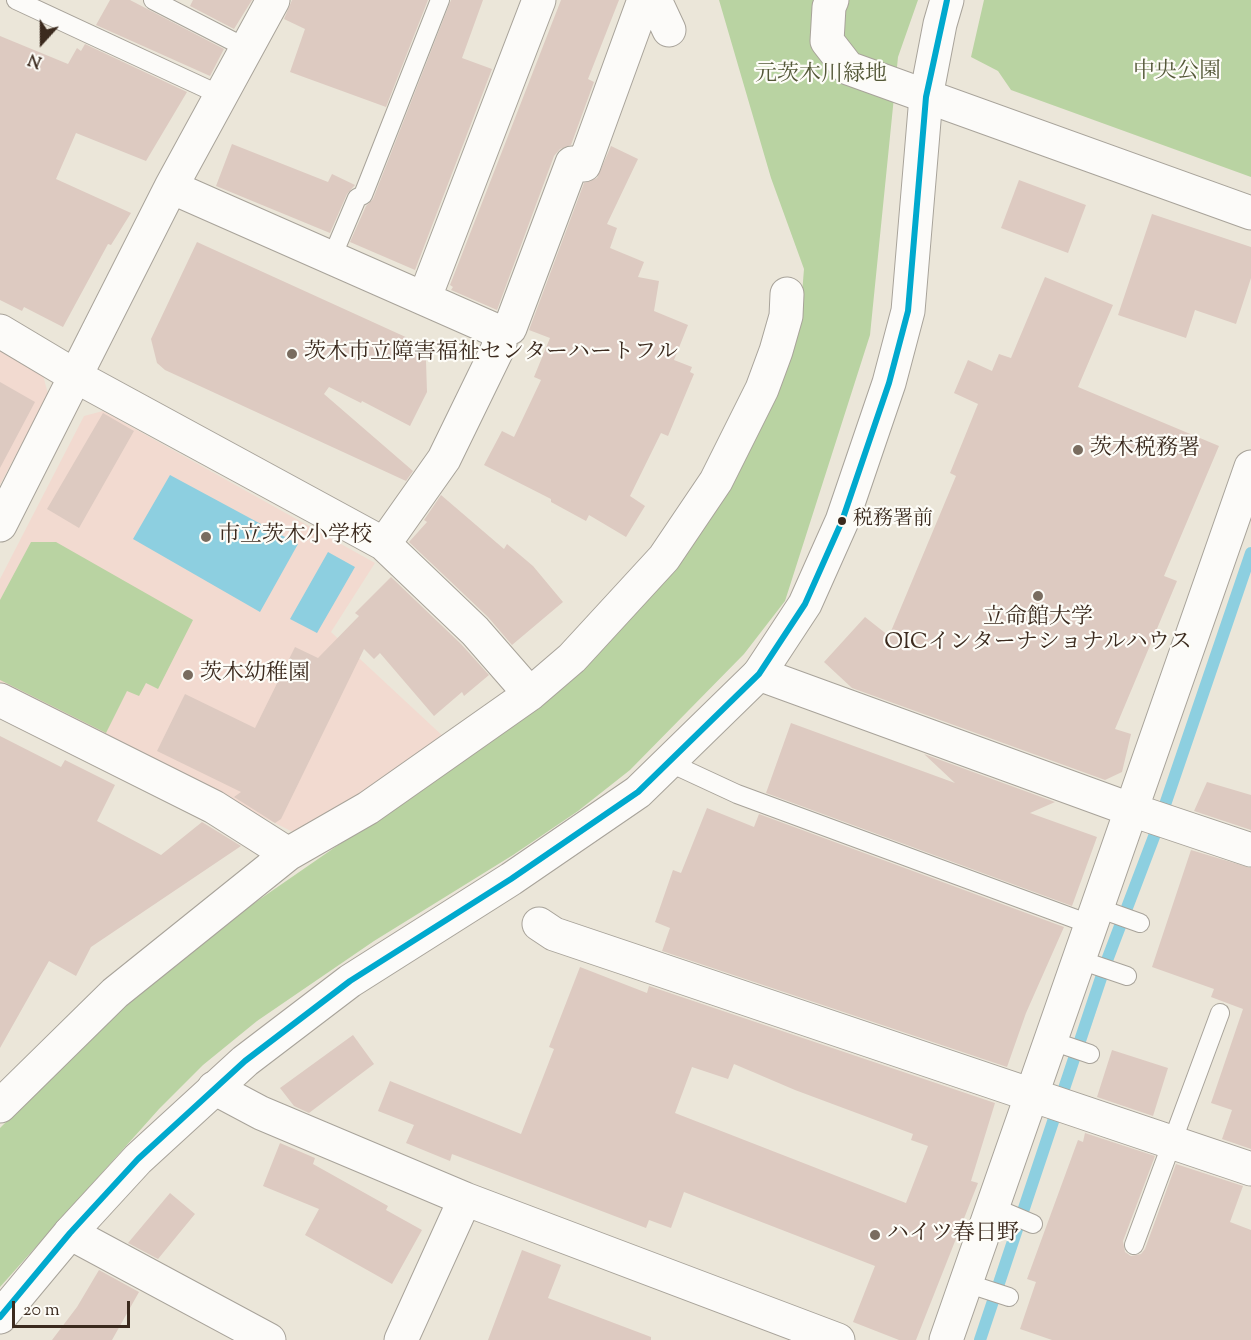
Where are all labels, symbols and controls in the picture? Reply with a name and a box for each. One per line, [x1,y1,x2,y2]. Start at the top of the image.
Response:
north arrow [12,12,72,72]
text: N [25,46,45,72]
park label: 中央公園 [1133,60,1221,86]
park label: 元茨木川緑地 [755,63,887,89]
place label: 茨木市立障害福祉センターハートフル [304,341,678,367]
marker: 茨木市立障害福祉センターハートフル [285,347,299,361]
place label: 茨木税務署 [1090,437,1200,463]
marker: 茨木税務署 [1071,443,1085,457]
place label: 税務署前 [853,509,933,533]
marker: 税務署前 [836,515,848,527]
place label: 市立茨木小学校 [218,524,372,550]
marker: 市立茨木小学校 [199,530,213,544]
marker: 立命館大学 OICインターナショナルハウス [1031,589,1045,603]
place label: 立命館大学 OICインターナショナルハウス [884,606,1192,658]
place label: 茨木幼稚園 [200,662,310,688]
marker: 茨木幼稚園 [181,668,195,682]
place label: ハイツ春日野 [887,1222,1019,1248]
marker: ハイツ春日野 [868,1228,882,1242]
scale bar [15,1289,134,1327]
text: 20 m [23,1298,60,1324]

